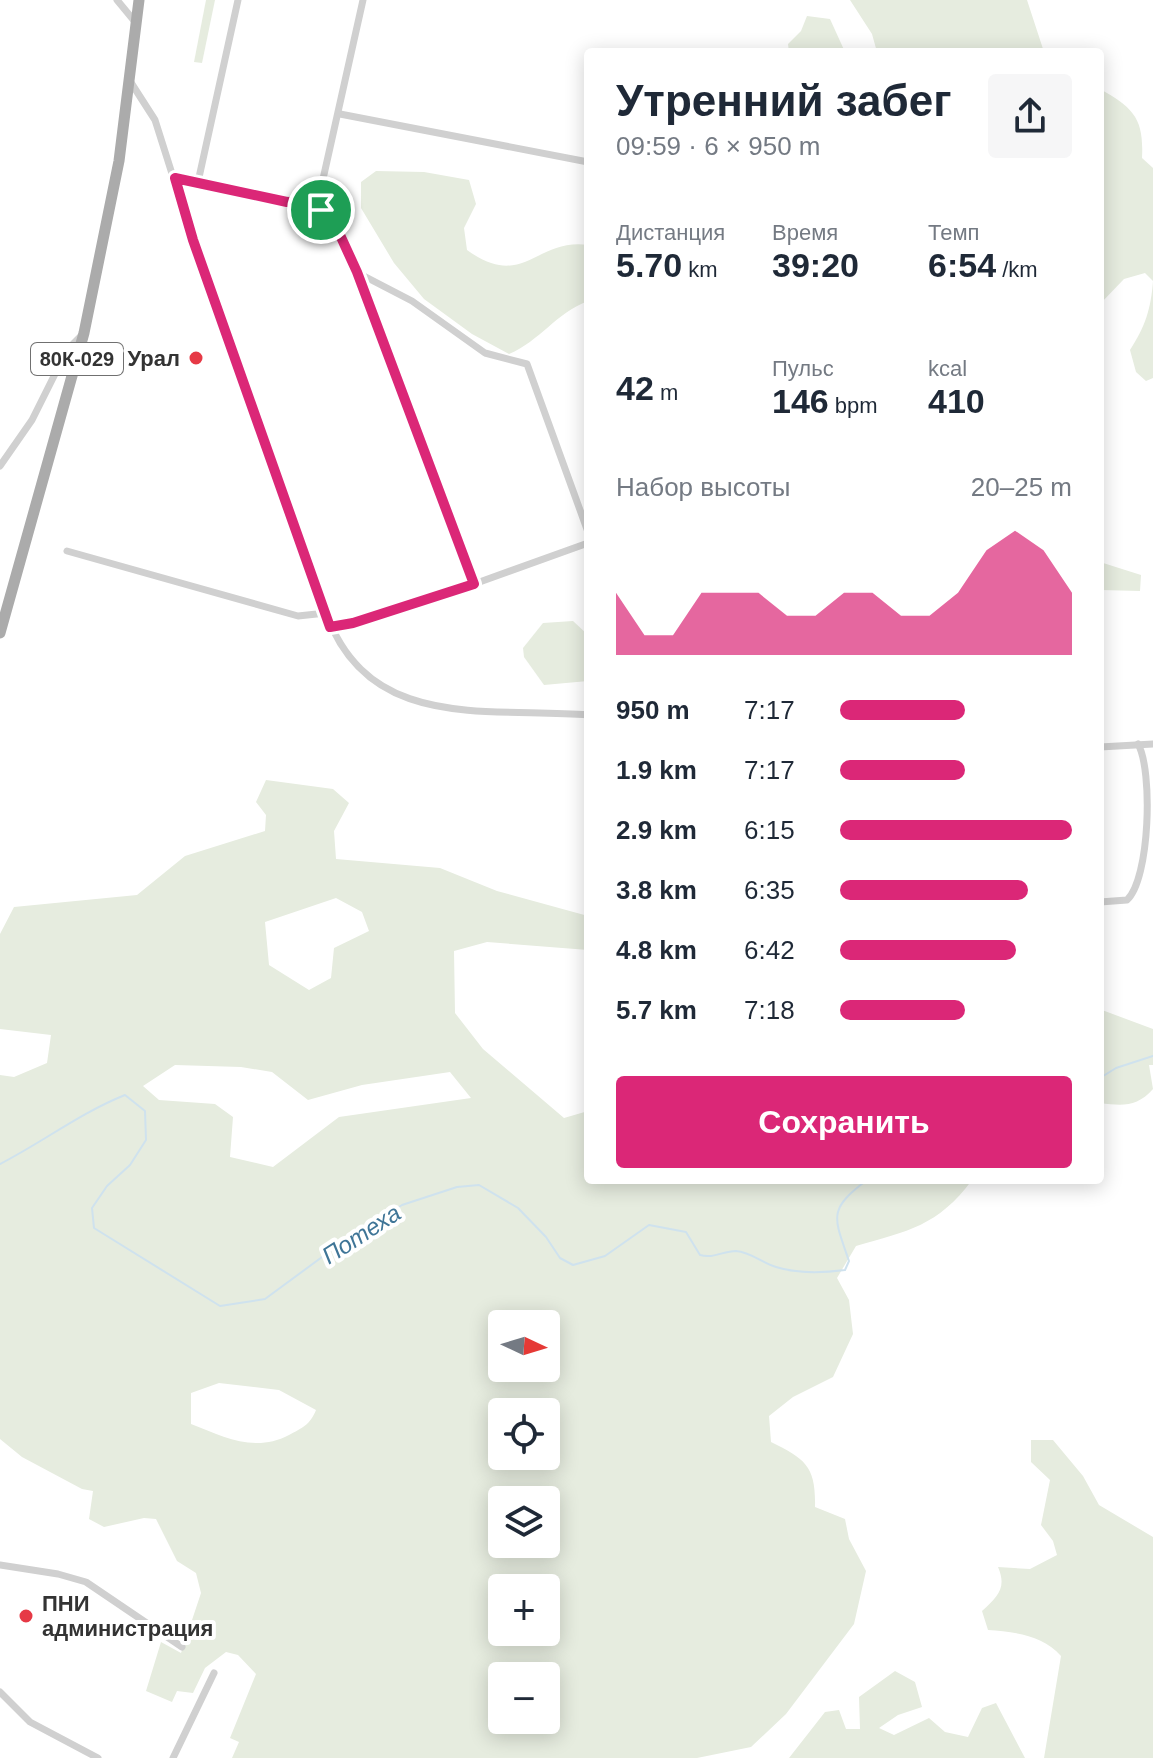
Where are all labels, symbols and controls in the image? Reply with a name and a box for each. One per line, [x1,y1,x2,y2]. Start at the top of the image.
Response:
button: share [988,74,1072,158]
text: Утренний забег [616,76,951,125]
text: 09:59 · 6 × 950 m [616,131,821,161]
pin [287,176,355,244]
icon: arrive [299,188,343,232]
text: Дистанция [616,220,725,245]
text: Время [772,220,838,245]
text: Темп [928,220,979,245]
text: 5.70 [616,246,682,284]
text: 39:20 [772,246,859,284]
text: 6:54 [928,246,996,284]
text: km [682,257,718,282]
text: /km [996,257,1038,282]
road number: 80К-029 [31,343,123,375]
place label: Урал [128,346,180,371]
marker: Урал [187,349,205,367]
text: Пульс [772,356,834,381]
text: kcal [928,356,967,381]
text: 42 [616,369,654,407]
text: m [654,380,678,405]
text: 146 [772,382,829,420]
text: 410 [928,382,985,420]
text: bpm [829,393,878,418]
text: Набор высоты [616,472,791,502]
text: 20–25 m [971,472,1072,502]
text: 950 m [616,695,690,725]
text: 7:17 [744,695,795,725]
text: 1.9 km [616,755,697,785]
text: 7:17 [744,755,795,785]
text: 2.9 km [616,815,697,845]
text: 6:15 [744,815,795,845]
text: 3.8 km [616,875,697,905]
text: 6:35 [744,875,795,905]
text: 4.8 km [616,935,697,965]
text: 6:42 [744,935,795,965]
text: 5.7 km [616,995,697,1025]
text: 7:18 [744,995,795,1025]
button: Сохранить [616,1076,1072,1168]
water label: Потеха [317,1199,405,1269]
north arrow [488,1310,560,1382]
map controls [488,1310,560,1734]
button: locate [488,1398,560,1470]
button: layers [488,1486,560,1558]
button: + [488,1574,560,1646]
place label: ПНИ администрация [42,1591,213,1641]
marker: ПНИ администрация [17,1607,35,1625]
button: − [488,1662,560,1734]

